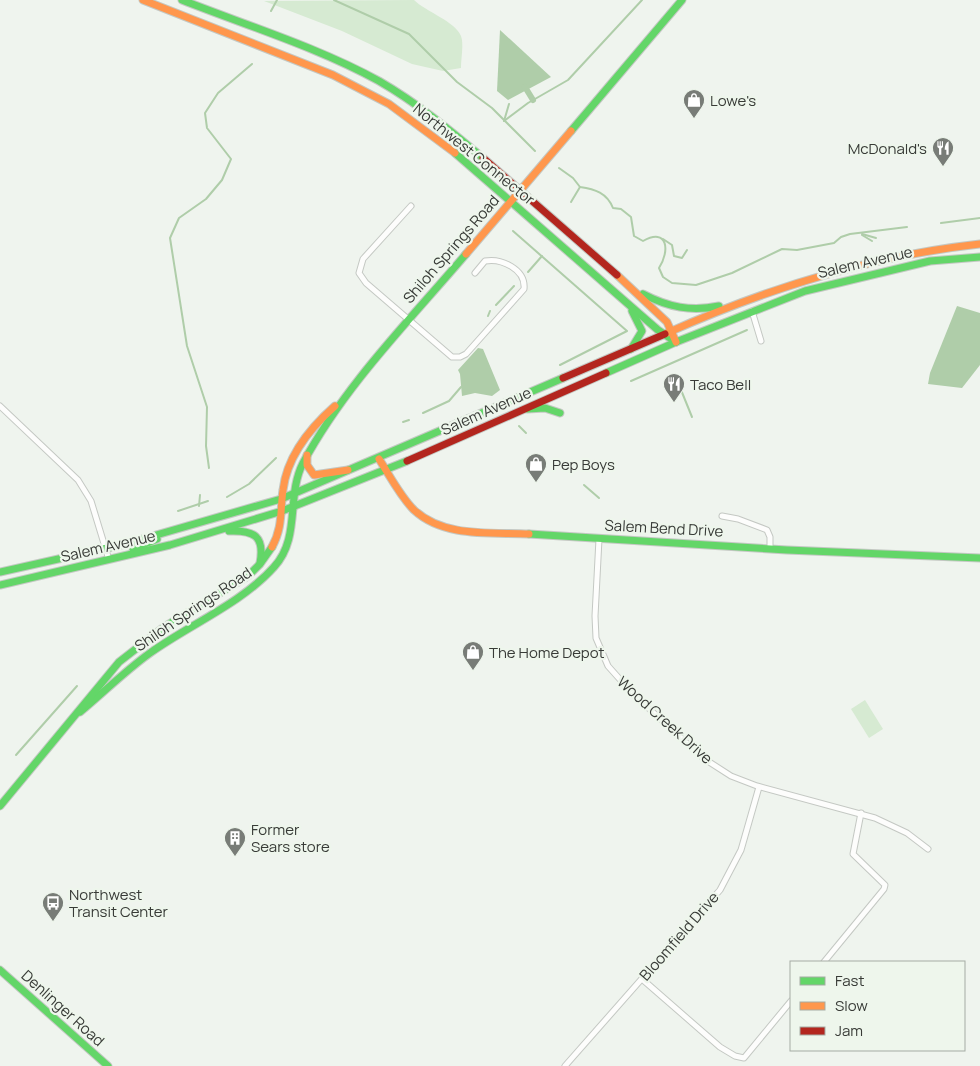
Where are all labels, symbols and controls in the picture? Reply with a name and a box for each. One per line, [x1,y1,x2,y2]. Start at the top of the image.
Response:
shop icon: Lowe's [682,88,706,119]
place label: Lowe's [710,90,756,111]
street label: Northwest Connector [409,98,540,210]
restaurant icon: McDonald's [931,136,955,167]
place label: McDonald's [848,138,927,159]
street label: Shiloh Springs Road [398,190,504,308]
street label: Salem Avenue [816,241,915,283]
restaurant icon: Taco Bell [662,372,686,403]
place label: Taco Bell [690,374,751,395]
street label: Salem Avenue [438,382,535,440]
shop icon: Pep Boys [524,452,548,483]
place label: Pep Boys [552,454,615,475]
street label: Salem Bend Drive [604,514,724,542]
street label: Salem Avenue [59,525,158,567]
street label: Shiloh Springs Road [130,562,256,656]
shop icon: The Home Depot [461,640,485,671]
place label: The Home Depot [489,642,605,663]
street label: Wood Creek Drive [613,671,717,769]
place label: Former Sears store [251,819,330,857]
building icon: Former Sears store [223,826,247,857]
place label: Northwest Transit Center [69,884,169,922]
street label: Bloomfield Drive [635,887,724,985]
bus stop icon: Northwest Transit Center [41,891,65,922]
legend [790,961,965,1051]
street label: Denlinger Road [17,965,109,1051]
text: Fast [835,970,864,991]
text: Slow [835,995,868,1016]
text: Jam [835,1020,863,1041]

